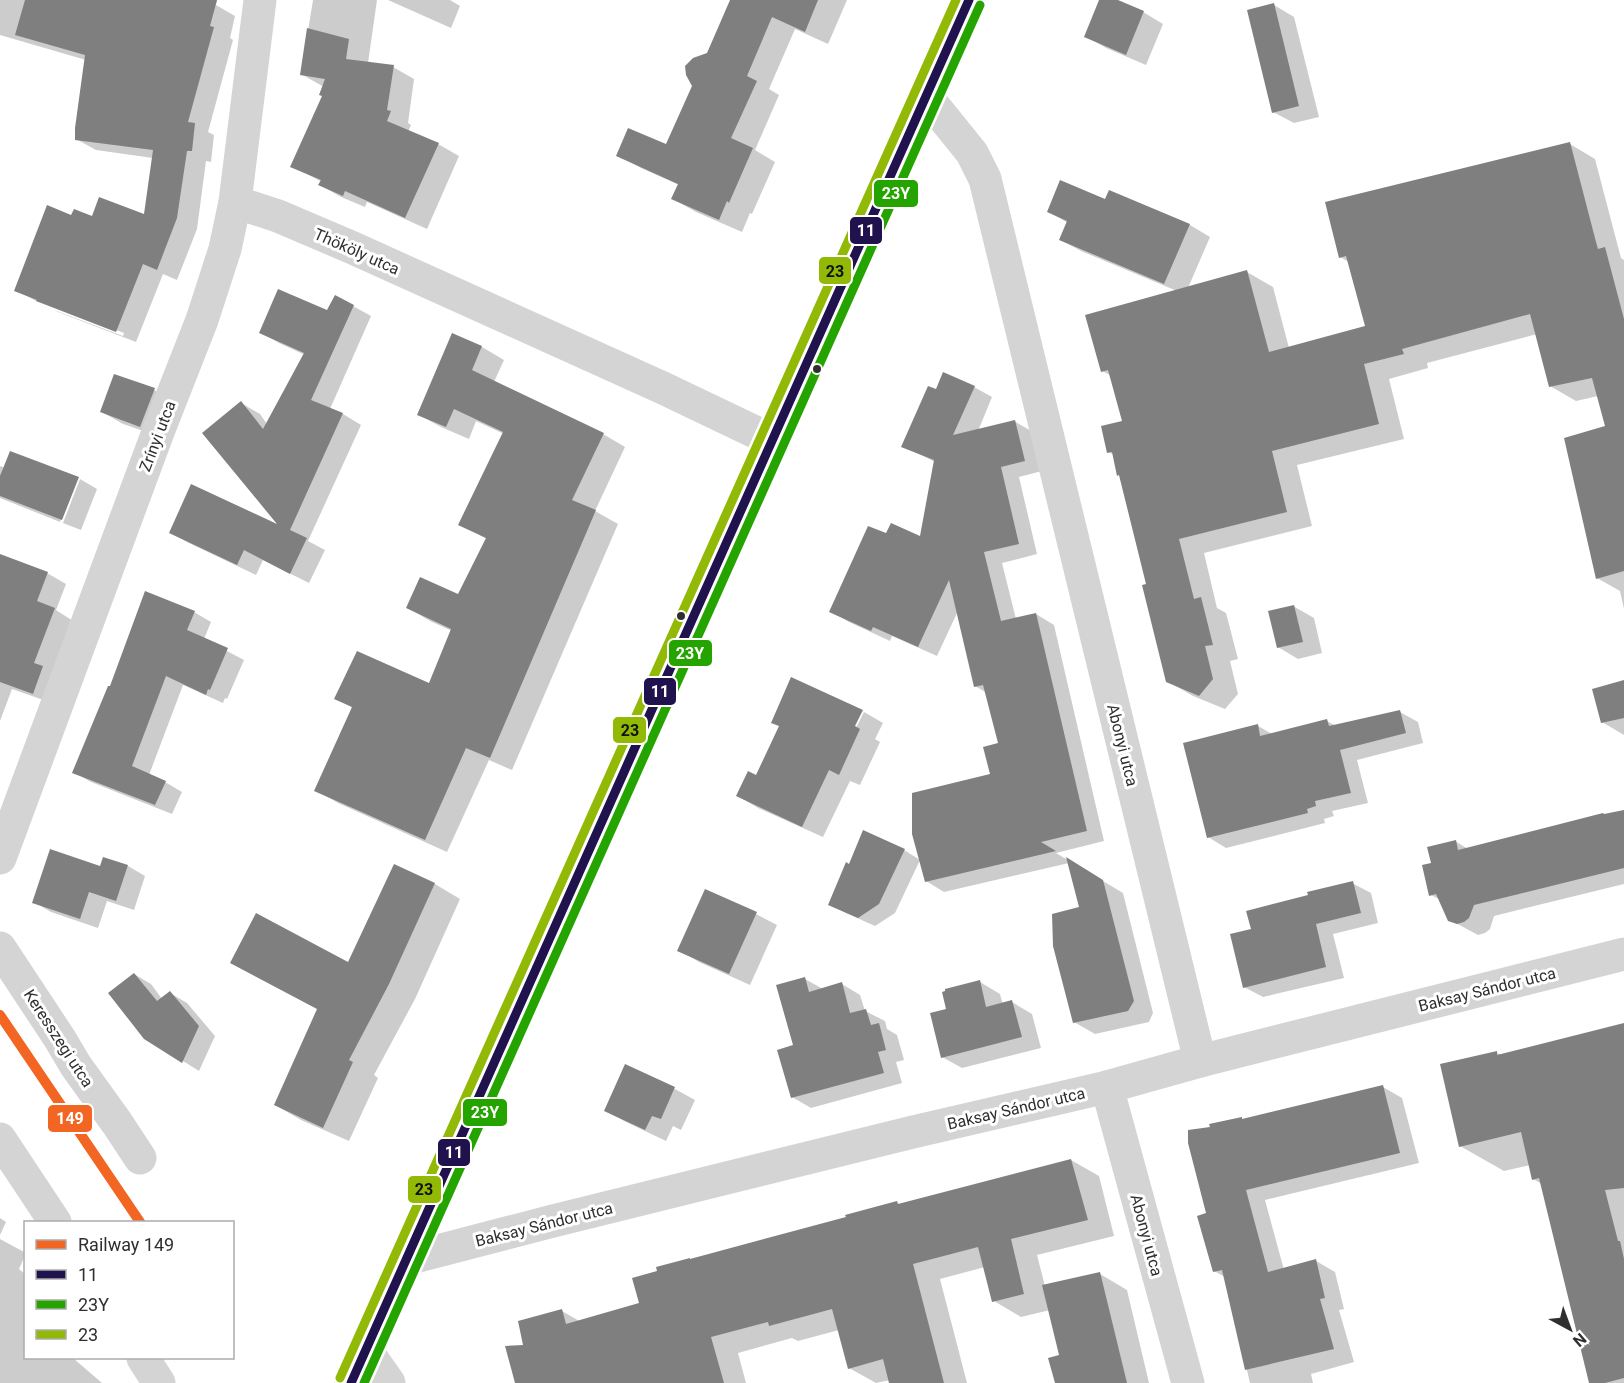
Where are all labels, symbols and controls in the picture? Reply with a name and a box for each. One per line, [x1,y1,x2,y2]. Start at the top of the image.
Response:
line badge: 23Y [873,179,919,208]
text: 23Y [882,184,910,203]
line badge: 11 [849,216,883,245]
text: 11 [857,221,875,240]
street label: Thököly utca [311,224,402,279]
line badge: 23 [818,256,852,285]
text: 23 [826,262,844,281]
unlabelled marker [811,363,823,375]
street label: Zrínyi utca [135,398,180,474]
unlabelled marker [675,610,687,622]
line badge: 23Y [668,639,713,667]
text: 23Y [676,644,704,663]
line badge: 11 [643,677,677,706]
text: 11 [651,682,669,701]
street label: Abonyi utca [1103,702,1142,788]
line badge: 23 [612,716,647,744]
text: 23 [621,721,639,740]
street label: Baksay Sándor utca [1416,963,1558,1016]
street label: Keresszegi utca [20,986,97,1091]
street label: Baksay Sándor utca [945,1083,1087,1134]
line badge: 23Y [462,1098,508,1127]
text: 23Y [471,1103,499,1122]
line badge: 149 [47,1104,93,1133]
text: 149 [56,1109,84,1128]
line badge: 11 [437,1138,471,1167]
text: 11 [445,1143,463,1162]
line badge: 23 [407,1175,442,1204]
text: 23 [415,1180,433,1199]
street label: Abonyi utca [1126,1192,1167,1278]
street label: Baksay Sándor utca [473,1198,615,1251]
legend [24,1221,234,1359]
text: Railway 149 [78,1234,174,1255]
text: 11 [78,1264,98,1285]
text: 23Y [78,1294,109,1315]
north arrow [1540,1299,1600,1359]
text: 23 [78,1324,98,1345]
text: N [1569,1329,1590,1351]

